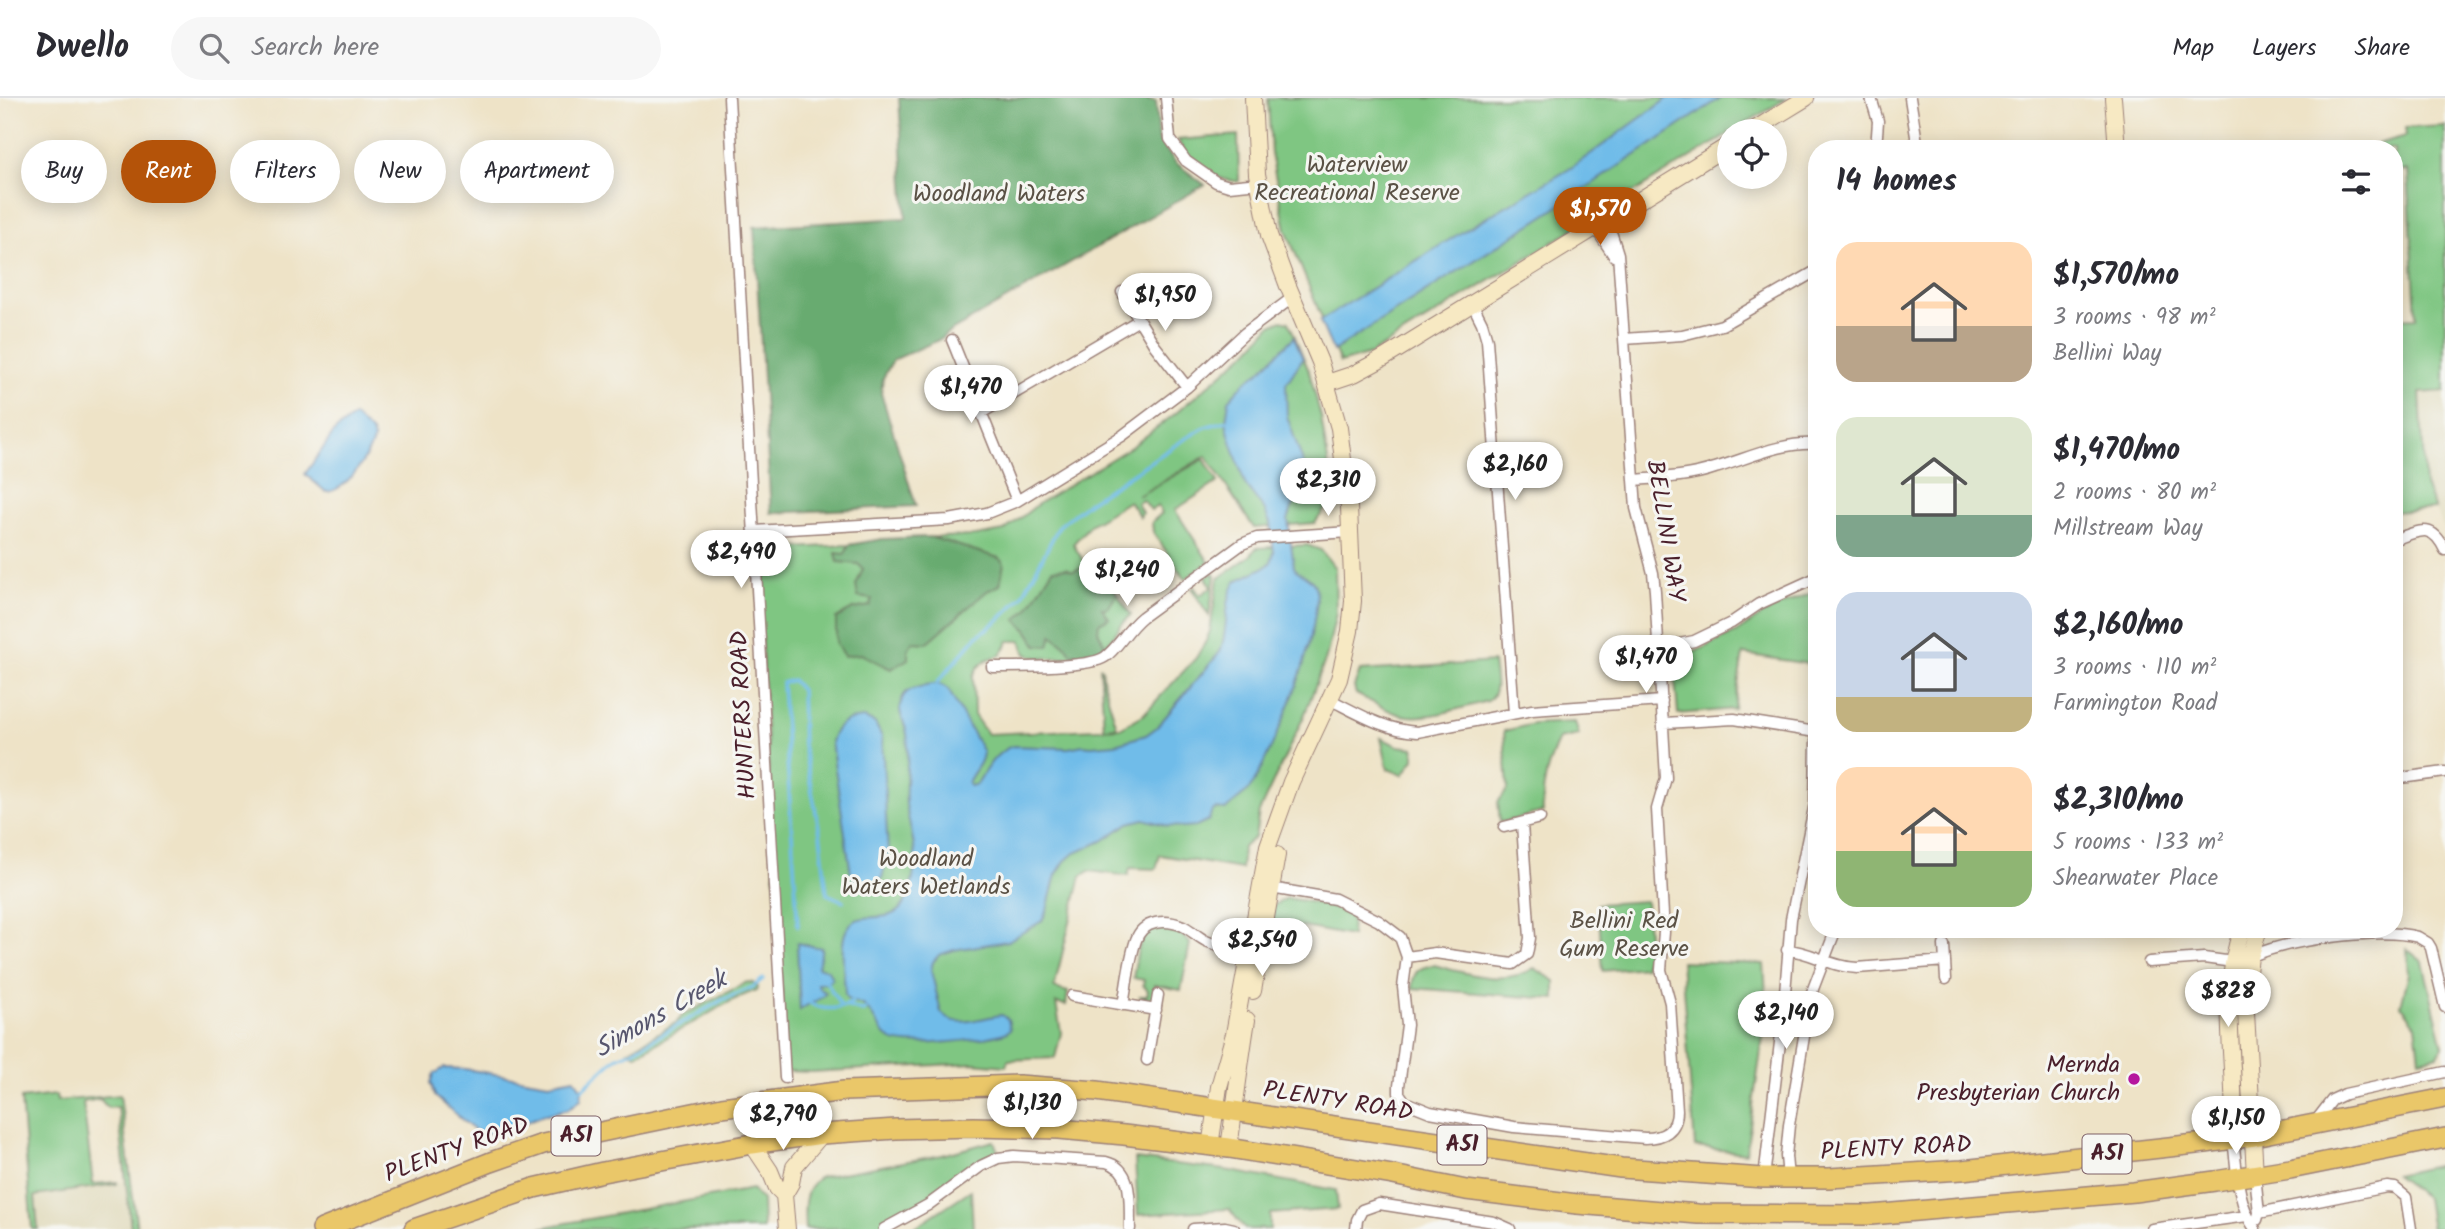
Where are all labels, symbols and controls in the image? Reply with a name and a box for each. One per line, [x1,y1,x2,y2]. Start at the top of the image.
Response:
search box [171,17,661,80]
text: Dwello [35,22,129,75]
text: Search here [251,27,379,69]
icon: search [195,29,233,67]
text: Map [2172,29,2214,68]
text: Layers [2252,29,2316,68]
text: Share [2354,29,2410,68]
map controls [1717,119,1787,189]
button: locate [1717,119,1787,189]
chip: Buy [21,140,107,203]
chip: Rent [121,140,216,203]
chip: Filters [230,140,340,203]
chip: New [354,140,446,203]
chip: Apartment [460,140,614,203]
park label: Waterview Recreational Reserve [1254,146,1460,213]
text: 14 homes [1836,158,1957,206]
icon: filters [2337,163,2375,201]
park label: Woodland Waters [913,175,1085,214]
pin: $1,570 [1543,188,1657,247]
text: $1,570 [1570,192,1630,228]
text: $1,570/mo [2053,252,2179,300]
icon: home [1892,270,1976,354]
pin: $1,950 [1108,274,1222,333]
text: $1,950 [1134,278,1196,314]
text: 3 rooms · 98 m² [2053,300,2216,336]
text: Bellini Way [2053,336,2161,372]
pin: $1,470 [914,366,1028,425]
text: $1,470 [940,370,1002,406]
text: $1,470/mo [2053,427,2180,475]
pin: $2,160 [1458,442,1572,502]
icon: home [1892,445,1976,529]
text: $2,160 [1483,447,1547,483]
street label: BELLINI WAY [1635,457,1696,606]
pin: $2,310 [1271,458,1385,518]
text: $2,310 [1296,463,1360,499]
text: 2 rooms · 80 m² [2053,475,2216,511]
text: Millstream Way [2053,511,2202,547]
pin: $2,490 [684,531,798,590]
text: $2,490 [706,535,776,571]
pin: $1,240 [1070,548,1184,608]
text: $1,240 [1095,553,1159,589]
text: $2,160/mo [2053,602,2184,650]
icon: home [1892,620,1976,704]
street label: HUNTERS ROAD [720,630,768,800]
pin: $1,470 [1589,636,1703,695]
text: $1,470 [1615,640,1677,676]
text: 3 rooms · 110 m² [2053,650,2216,686]
text: Farmington Road [2053,686,2217,722]
text: $2,310/mo [2053,777,2184,825]
icon: home [1892,795,1976,879]
text: 5 rooms · 133 m² [2053,825,2223,861]
park label: Woodland Waters Wetlands [842,840,1010,907]
text: Shearwater Place [2053,861,2218,897]
park label: Bellini Red Gum Reserve [1559,902,1689,969]
pin: $2,540 [1205,918,1319,978]
text: $2,540 [1227,923,1297,959]
water label: Simons Creek [587,958,739,1070]
pin: $828 [2187,970,2269,1029]
text: $828 [2201,974,2255,1010]
pin: $2,140 [1729,992,1843,1051]
text: $2,140 [1754,996,1818,1032]
place label: Mernda Presbyterian Church [1916,1046,2120,1113]
street label: PLENTY ROAD [1260,1071,1416,1133]
marker: Mernda Presbyterian Church [2126,1071,2142,1087]
pin: $1,130 [975,1082,1089,1141]
text: $1,130 [1003,1086,1061,1122]
pin: $2,790 [726,1093,840,1152]
pin: $1,150 [2179,1096,2293,1156]
text: $2,790 [749,1097,817,1133]
text: $1,150 [2208,1101,2264,1137]
street label: PLENTY ROAD [379,1106,535,1194]
road number: A51 [552,1116,600,1156]
road number: A51 [1438,1126,1486,1164]
street label: PLENTY ROAD [1819,1126,1973,1172]
road number: A51 [2082,1134,2132,1174]

